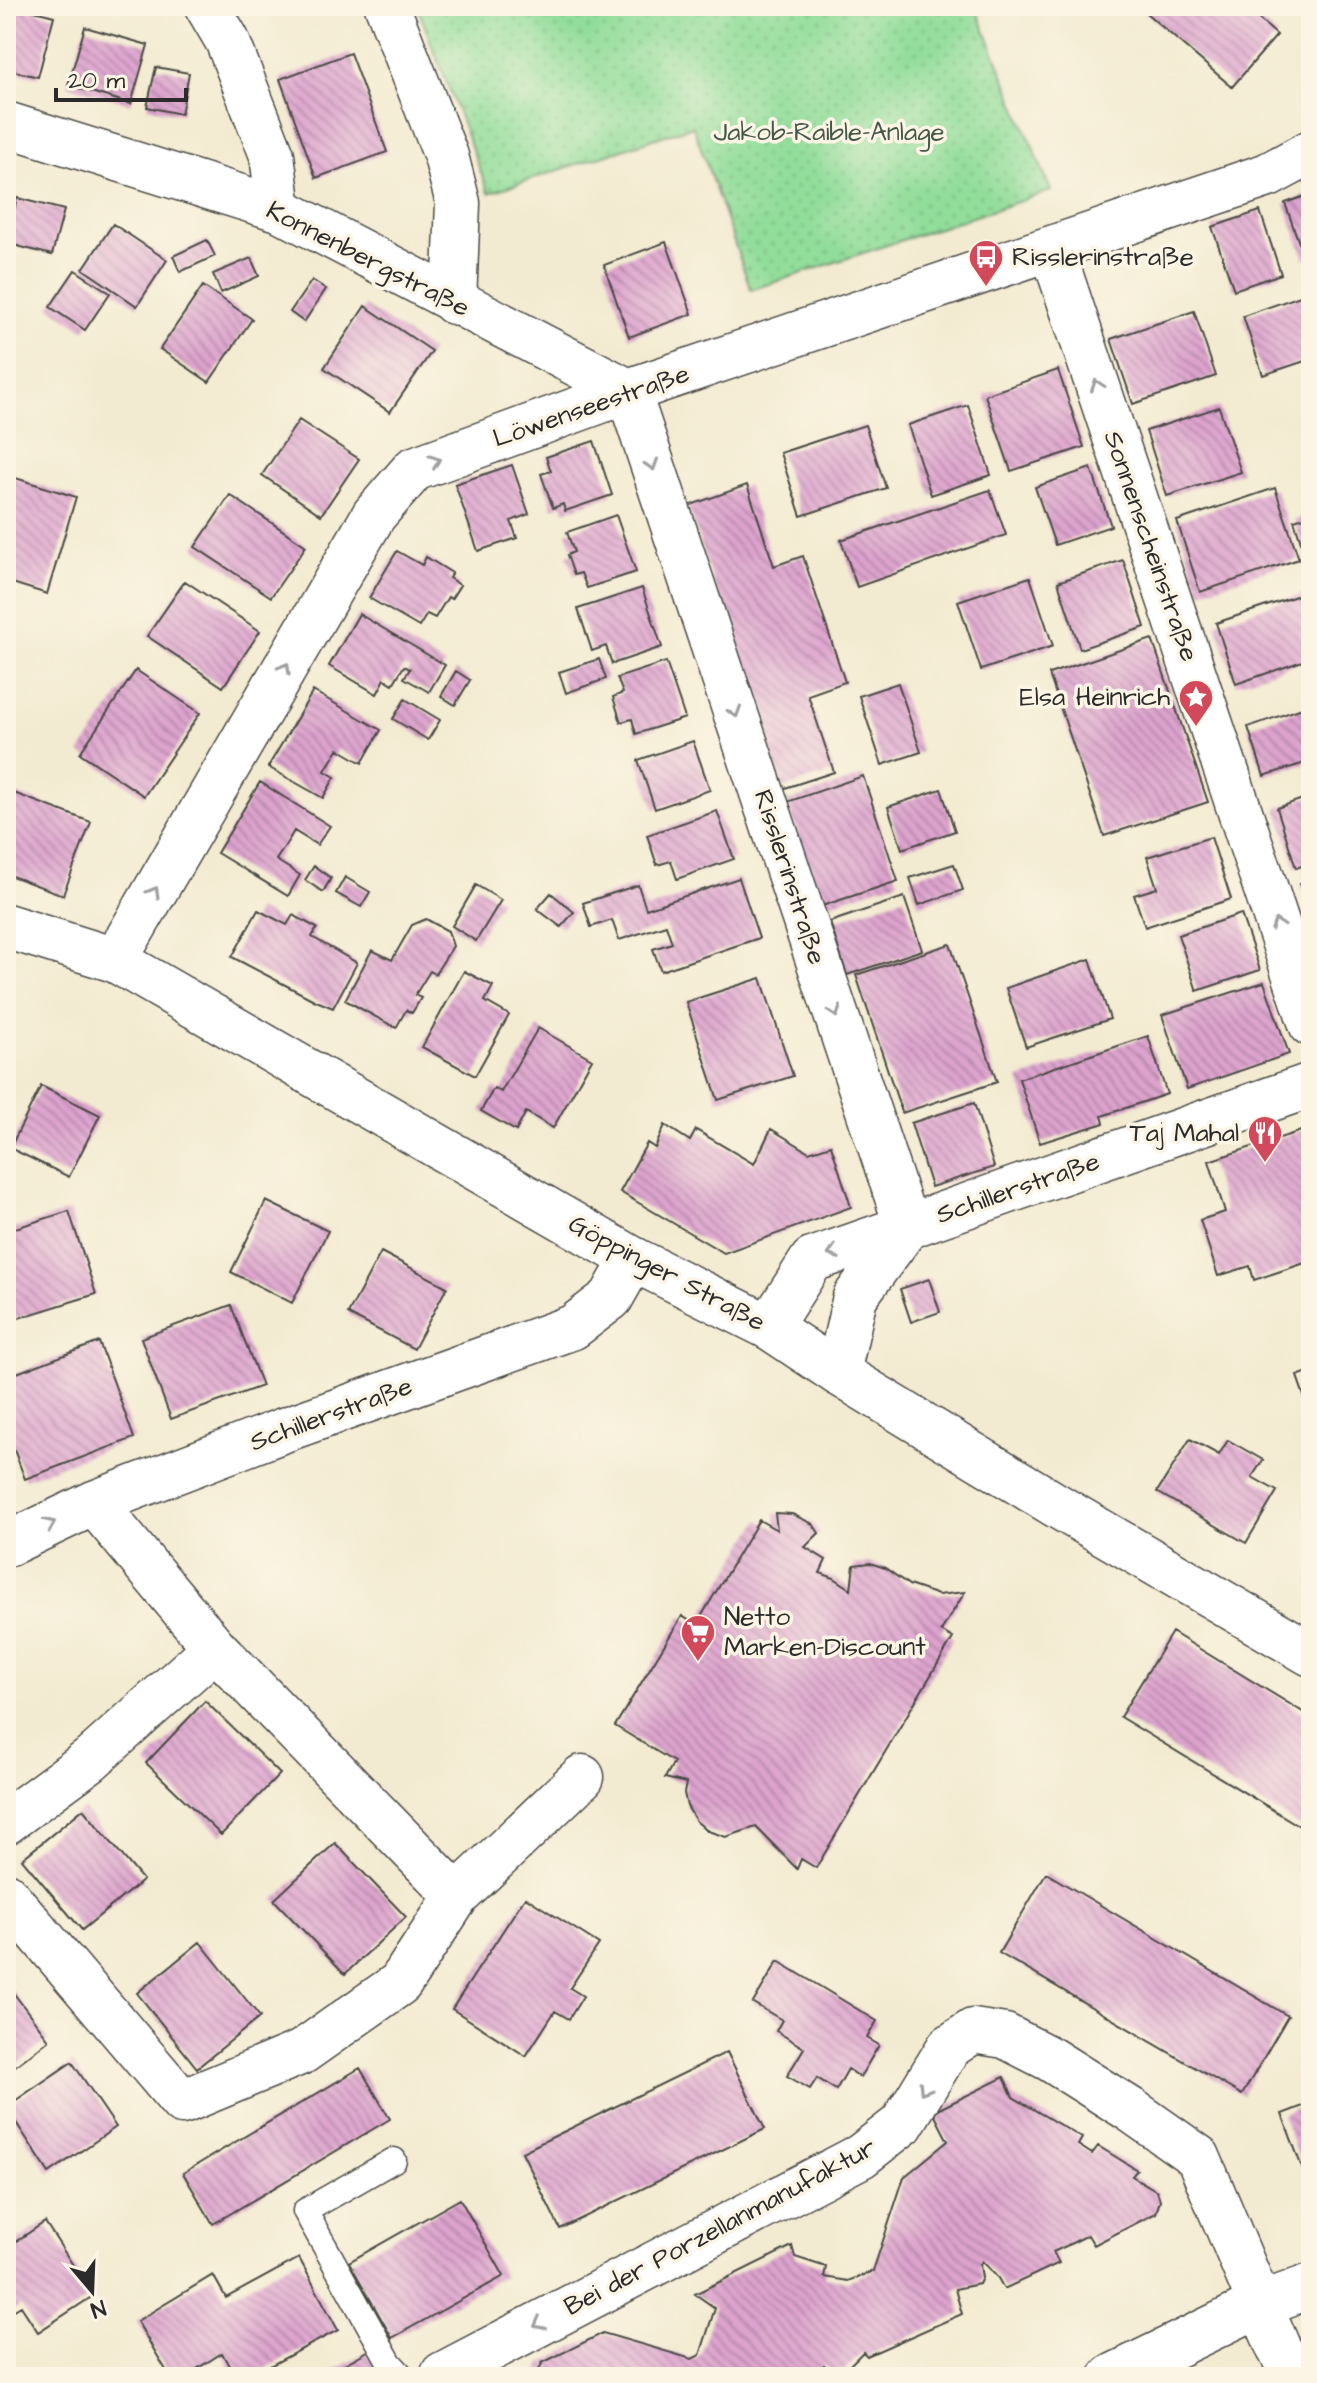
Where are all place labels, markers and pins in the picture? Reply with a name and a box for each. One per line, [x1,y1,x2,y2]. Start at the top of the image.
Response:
bus stop icon: Risslerinstraße [967,238,1005,288]
place label: Risslerinstraße [1012,239,1194,275]
place icon: Elsa Heinrich [1177,678,1215,728]
place label: Elsa Heinrich [1019,679,1170,715]
restaurant icon: Taj Mahal [1246,1114,1284,1164]
place label: Taj Mahal [1130,1115,1239,1151]
place label: Netto Marken-Discount [724,1599,926,1665]
supermarket icon: Netto Marken-Discount [679,1613,717,1663]

